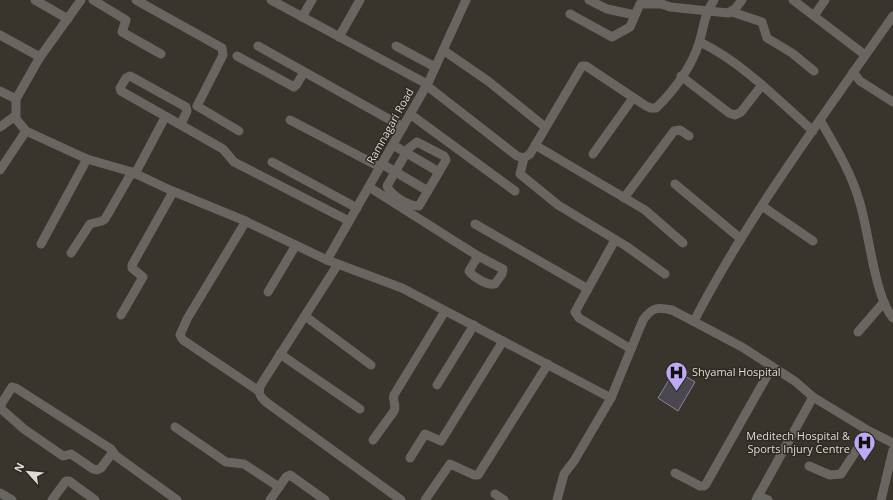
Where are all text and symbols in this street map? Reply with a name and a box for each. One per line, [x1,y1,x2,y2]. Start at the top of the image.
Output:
street label: Ramnagari Road [363,85,417,166]
hospital icon: Shyamal Hospital [663,359,689,392]
place label: Shyamal Hospital [692,364,781,379]
place label: Meditech Hospital & Sports Injury Centre [746,428,850,456]
hospital icon: Meditech Hospital & Sports Injury Centre [852,429,878,462]
north arrow [8,452,48,492]
text: N [10,460,27,475]

